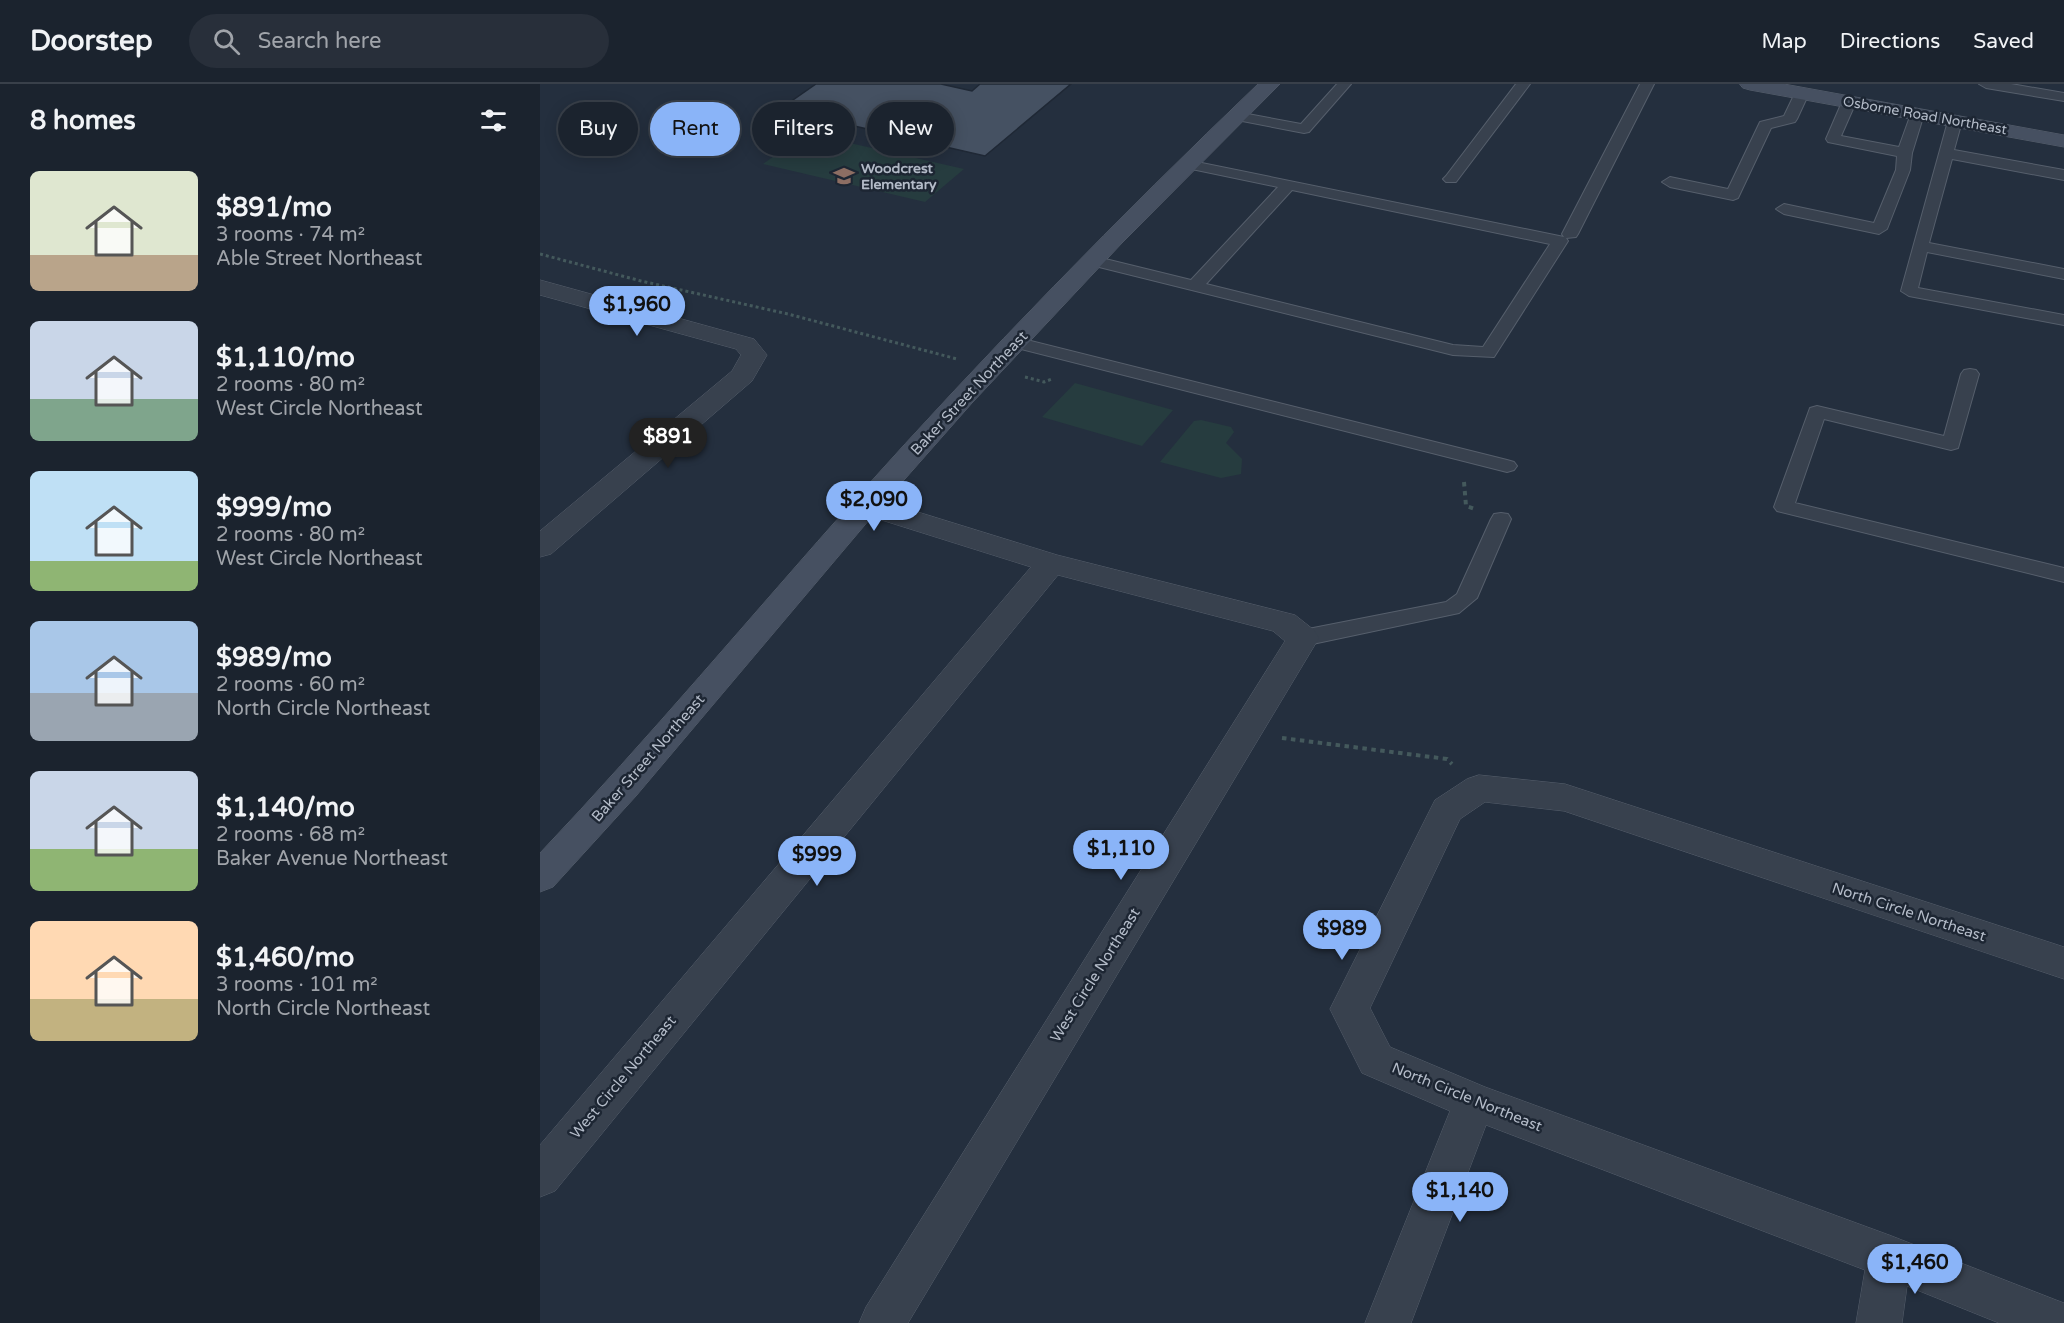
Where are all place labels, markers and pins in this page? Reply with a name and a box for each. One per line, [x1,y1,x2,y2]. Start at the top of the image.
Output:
place label: Woodcrest Elementary [861,160,937,193]
school or university icon: Woodcrest Elementary [832,164,856,188]
pin: $1,960 [588,286,686,337]
pin: $891 [632,418,704,469]
pin: $2,090 [825,481,923,532]
pin: $1,110 [1072,830,1170,881]
pin: $999 [781,836,853,887]
pin: $989 [1306,910,1378,961]
pin: $1,140 [1411,1172,1509,1223]
pin: $1,460 [1866,1244,1964,1295]

